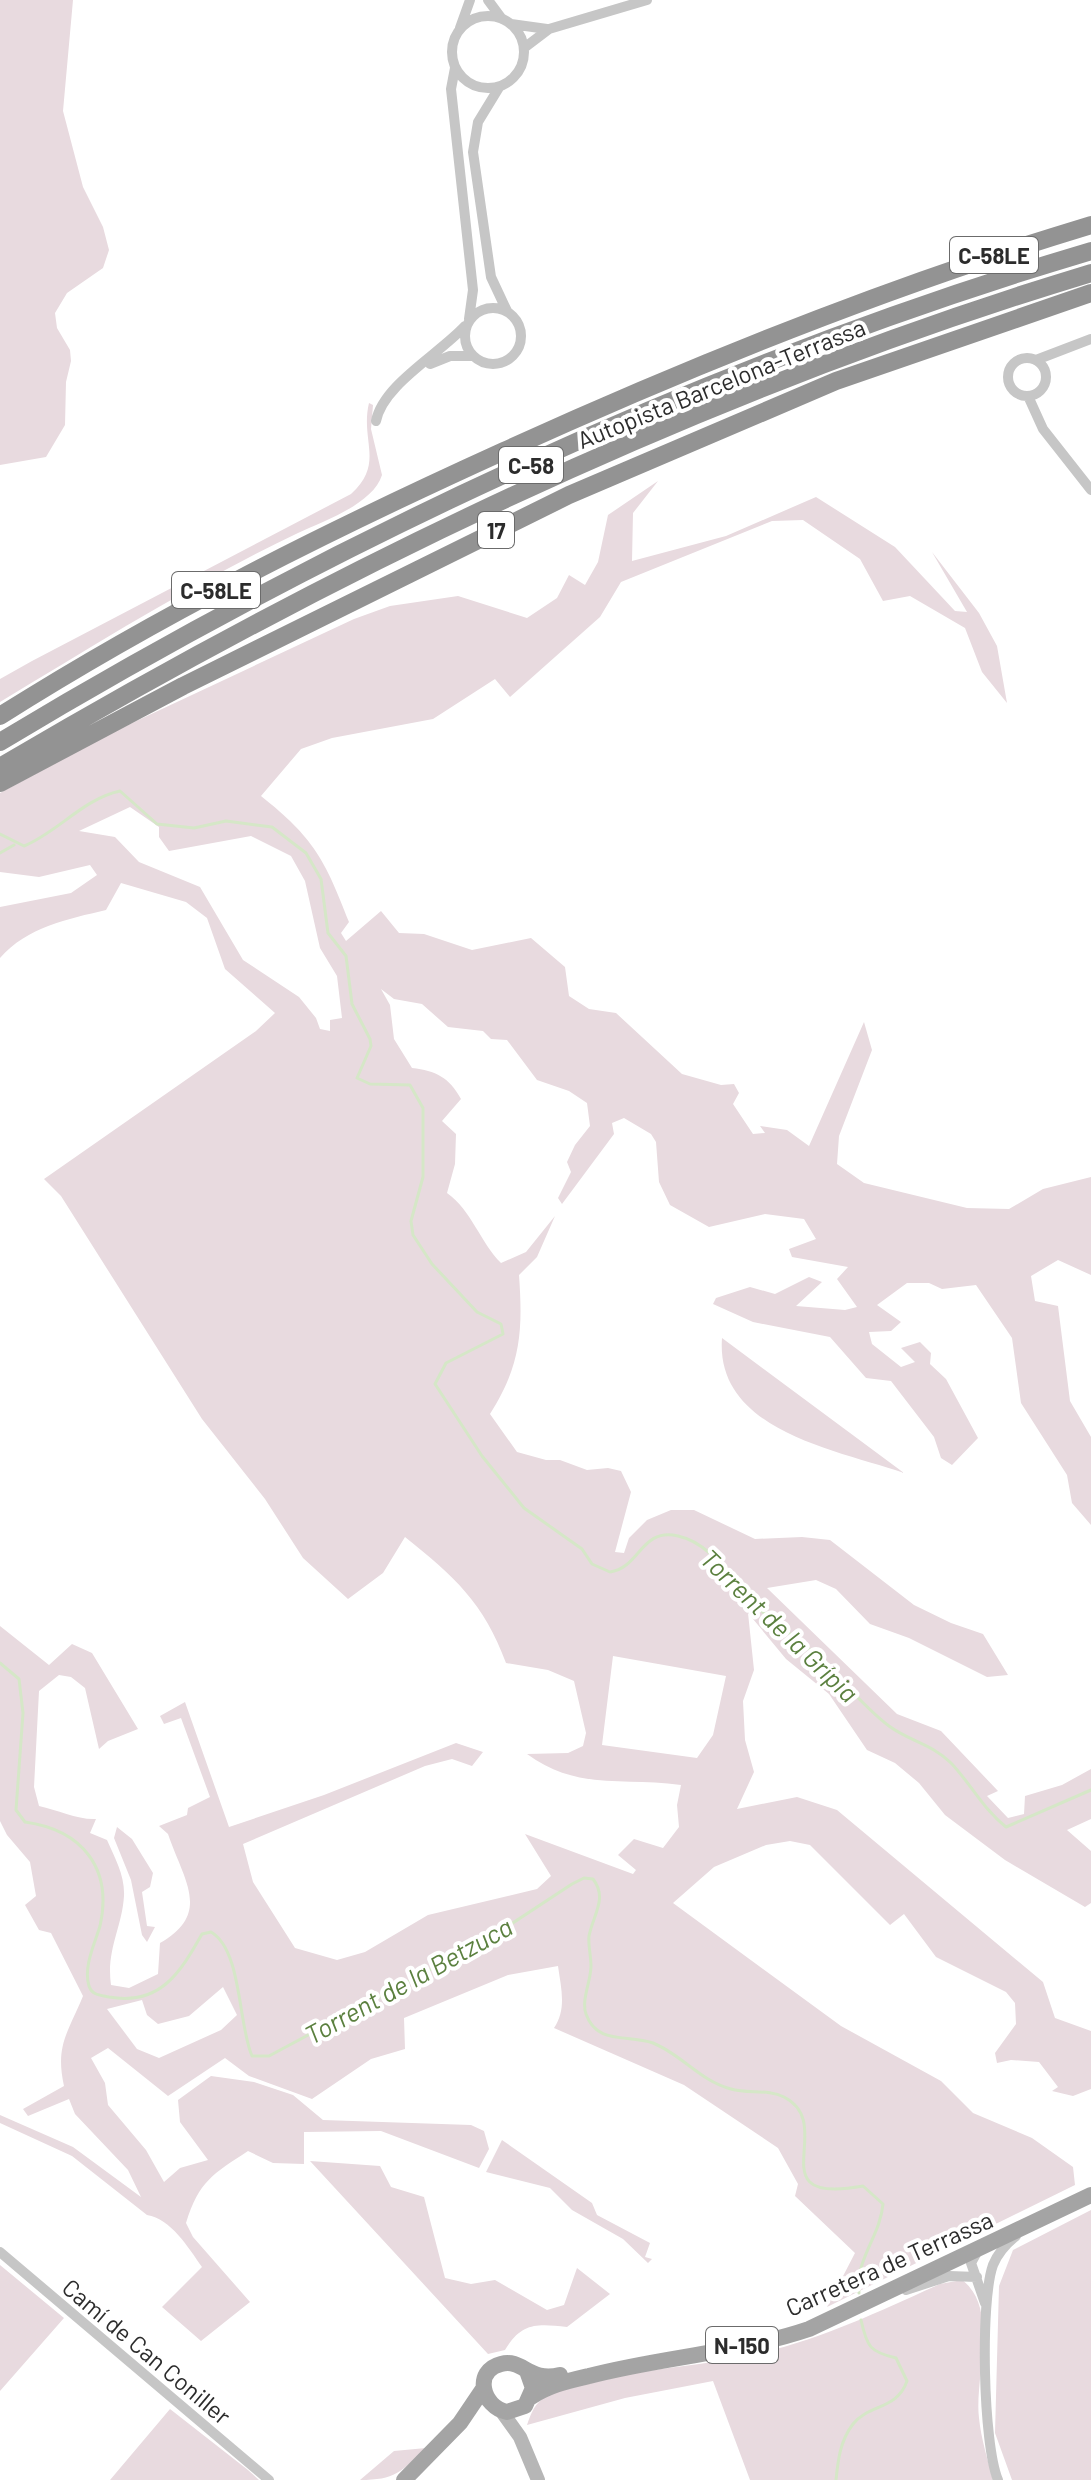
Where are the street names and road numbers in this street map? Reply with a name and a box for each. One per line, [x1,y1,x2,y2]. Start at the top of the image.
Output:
road number: C-58LE [950,237,1038,273]
street label: Autopista Barcelona-Terrassa [573,312,869,454]
road number: C-58 [499,447,563,483]
road number: 17 [478,512,514,548]
road number: C-58LE [172,572,260,608]
street label: Carretera de Terrassa [781,2204,997,2322]
street label: Camí de Can Coniller [57,2272,237,2430]
road number: N-150 [706,2327,778,2363]

